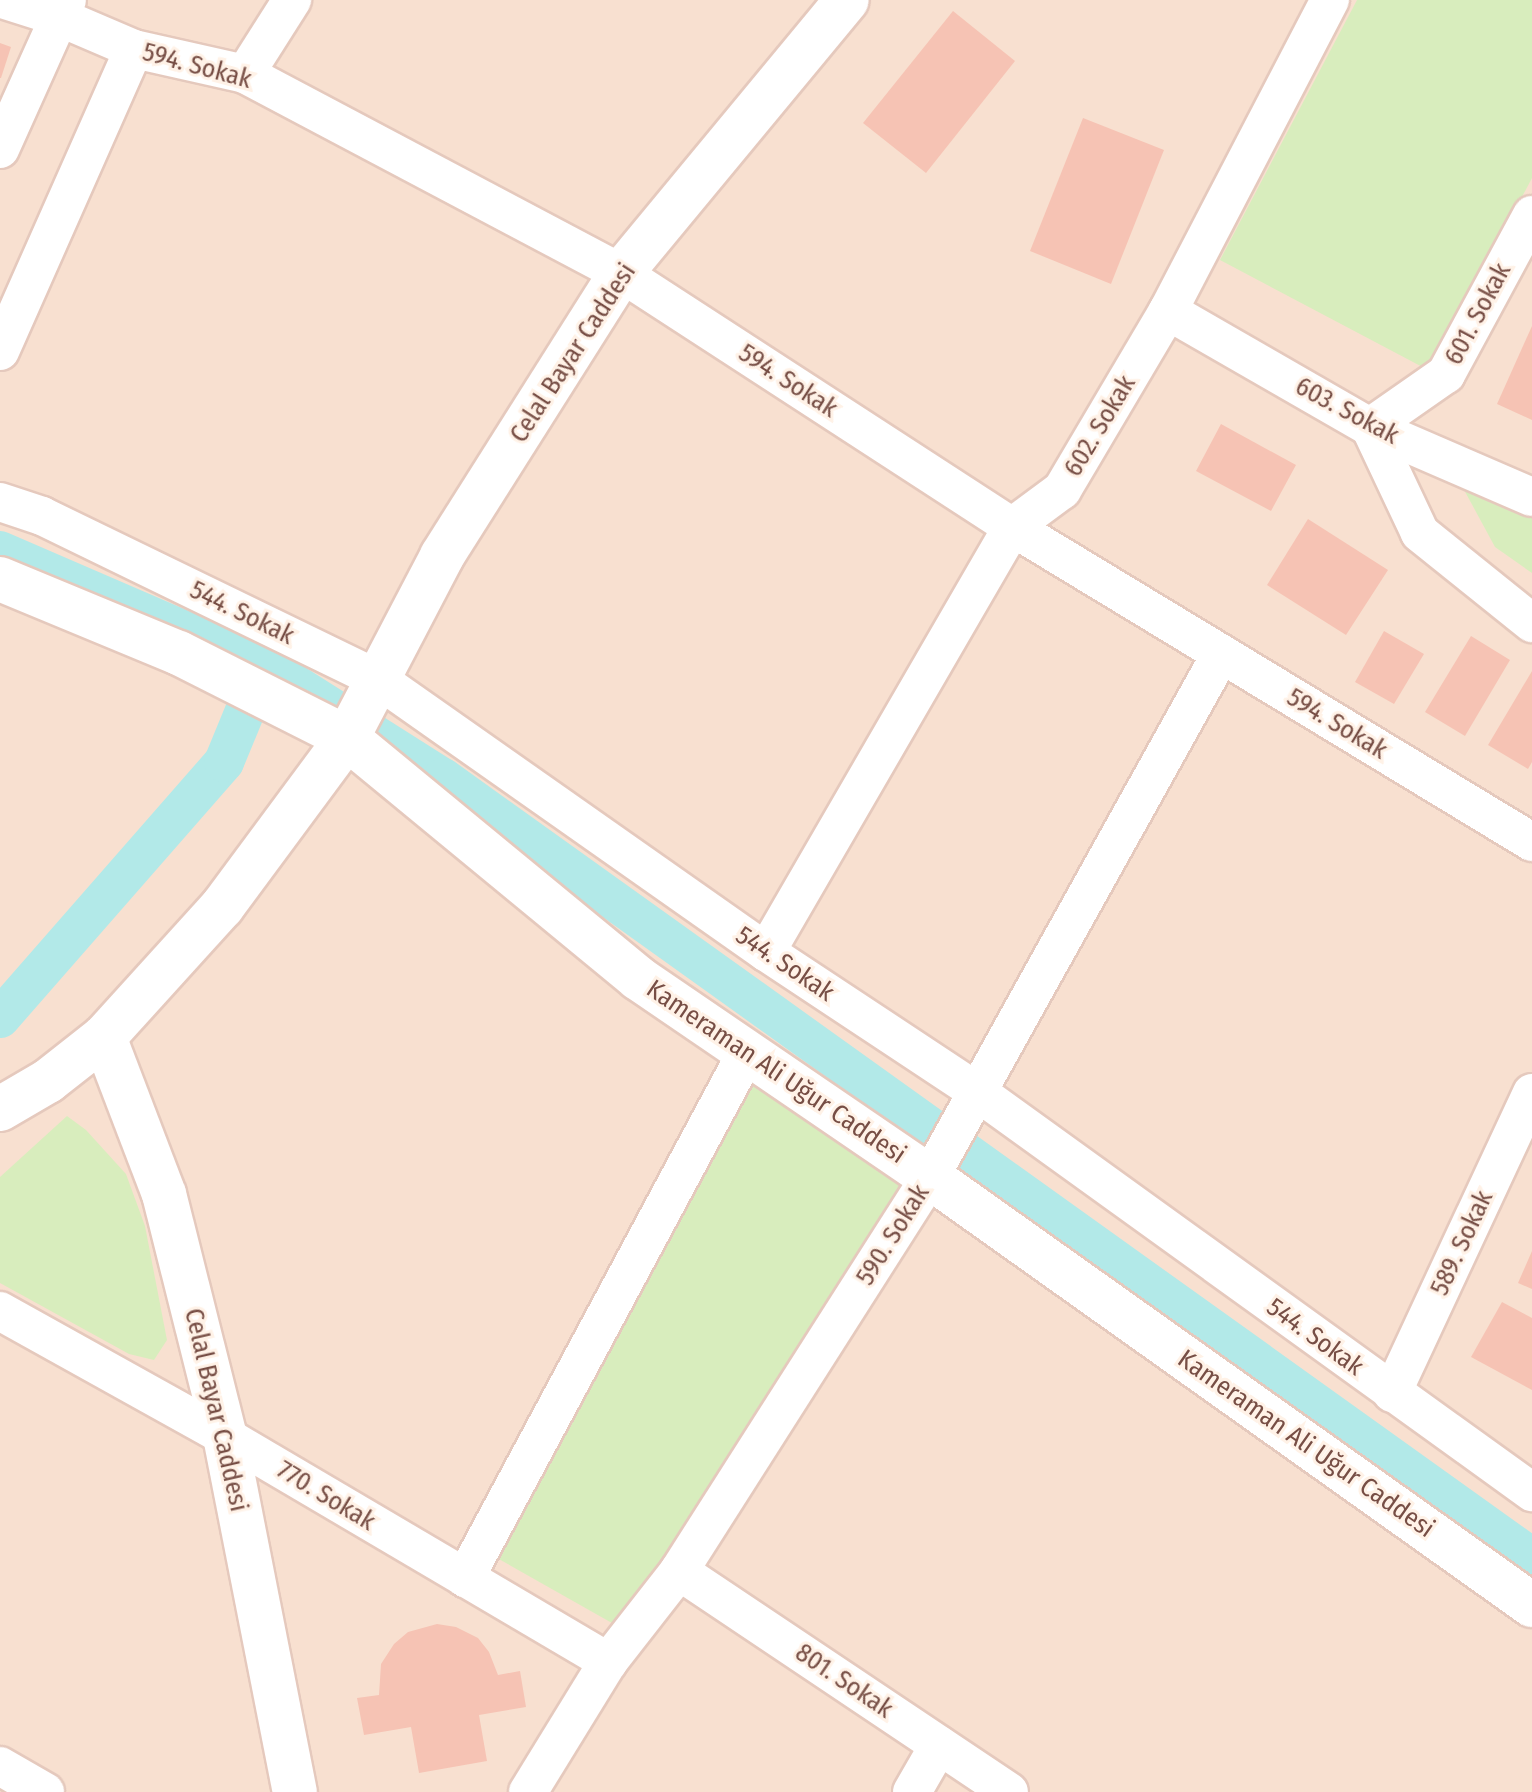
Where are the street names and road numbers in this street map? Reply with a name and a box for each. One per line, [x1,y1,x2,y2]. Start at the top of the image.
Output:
street label: 594. Sokak [139,37,255,95]
street label: Celal Bayar Caddesi [503,257,643,449]
street label: 601. Sokak [1438,258,1518,370]
street label: 594. Sokak [733,338,843,424]
street label: 602. Sokak [1058,370,1142,482]
street label: 603. Sokak [1290,371,1404,451]
street label: 544. Sokak [185,574,299,652]
street label: 594. Sokak [1281,682,1393,766]
street label: 544. Sokak [730,920,840,1008]
street label: Kameraman Ali Uğur Caddesi [640,974,912,1170]
street label: 590. Sokak [850,1179,936,1291]
street label: 589. Sokak [1424,1186,1500,1300]
street label: 544. Sokak [1261,1291,1369,1383]
street label: Celal Bayar Caddesi [177,1305,255,1515]
street label: Kameraman Ali Uğur Caddesi [1172,1343,1440,1545]
street label: 770. Sokak [271,1455,381,1537]
street label: 801. Sokak [789,1637,899,1725]

